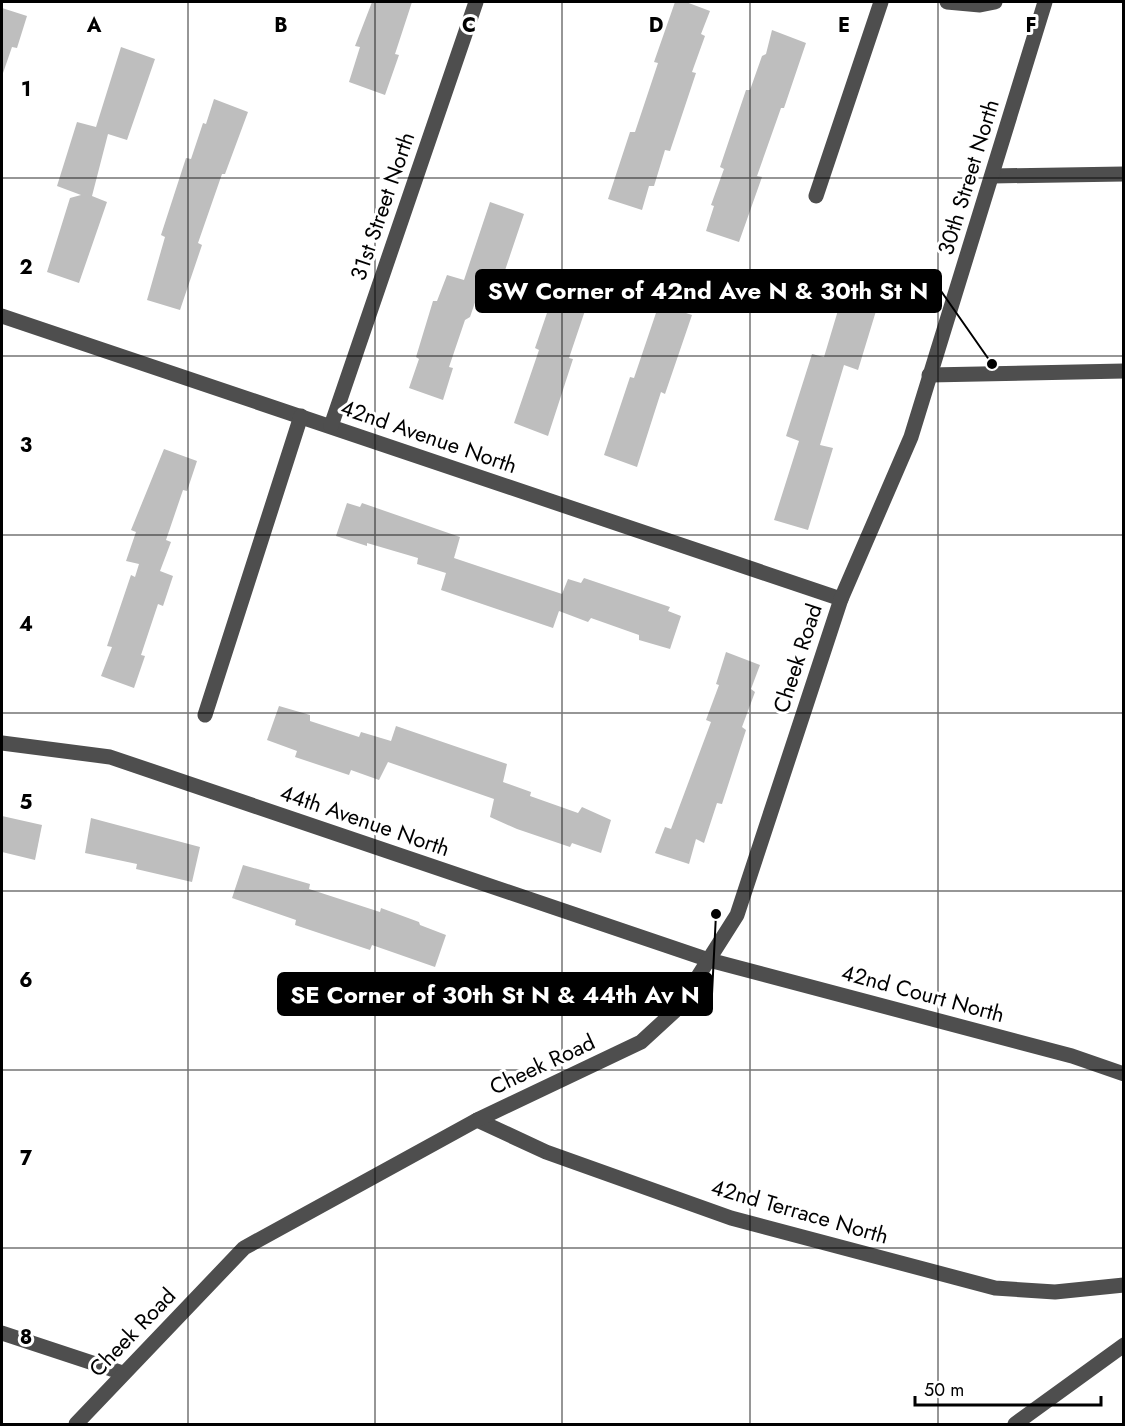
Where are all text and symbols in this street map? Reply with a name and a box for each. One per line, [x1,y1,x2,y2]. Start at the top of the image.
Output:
text: A [86,11,102,40]
text: B [274,11,288,40]
text: C [462,11,476,40]
text: D [649,11,663,40]
text: E [838,11,850,40]
text: F [1025,11,1037,40]
text: 1 [21,75,31,104]
street label: 30th Street North [929,95,1007,259]
street label: 31st Street North [342,127,422,285]
text: 2 [19,253,33,282]
callout: SW Corner of 42nd Ave N & 30th St N [476,270,941,312]
text: SW Corner of 42nd Ave N & 30th St N [488,273,928,308]
street label: 42nd Avenue North [337,391,521,481]
text: 3 [20,431,32,460]
street label: Cheek Road [764,599,830,717]
text: 4 [19,610,33,639]
street label: 44th Avenue North [276,776,454,864]
text: 5 [20,788,33,817]
street label: 42nd Court North [838,956,1008,1030]
text: 6 [19,966,33,995]
callout: SE Corner of 30th St N & 44th Av N [278,973,712,1015]
text: SE Corner of 30th St N & 44th Av N [290,977,700,1012]
street label: Cheek Road [484,1026,600,1102]
text: 7 [20,1144,33,1173]
street label: 42nd Terrace North [708,1170,892,1252]
street label: Cheek Road [81,1280,183,1384]
text: 8 [20,1323,32,1352]
scale bar [915,1369,1101,1407]
text: 50 m [924,1377,964,1403]

